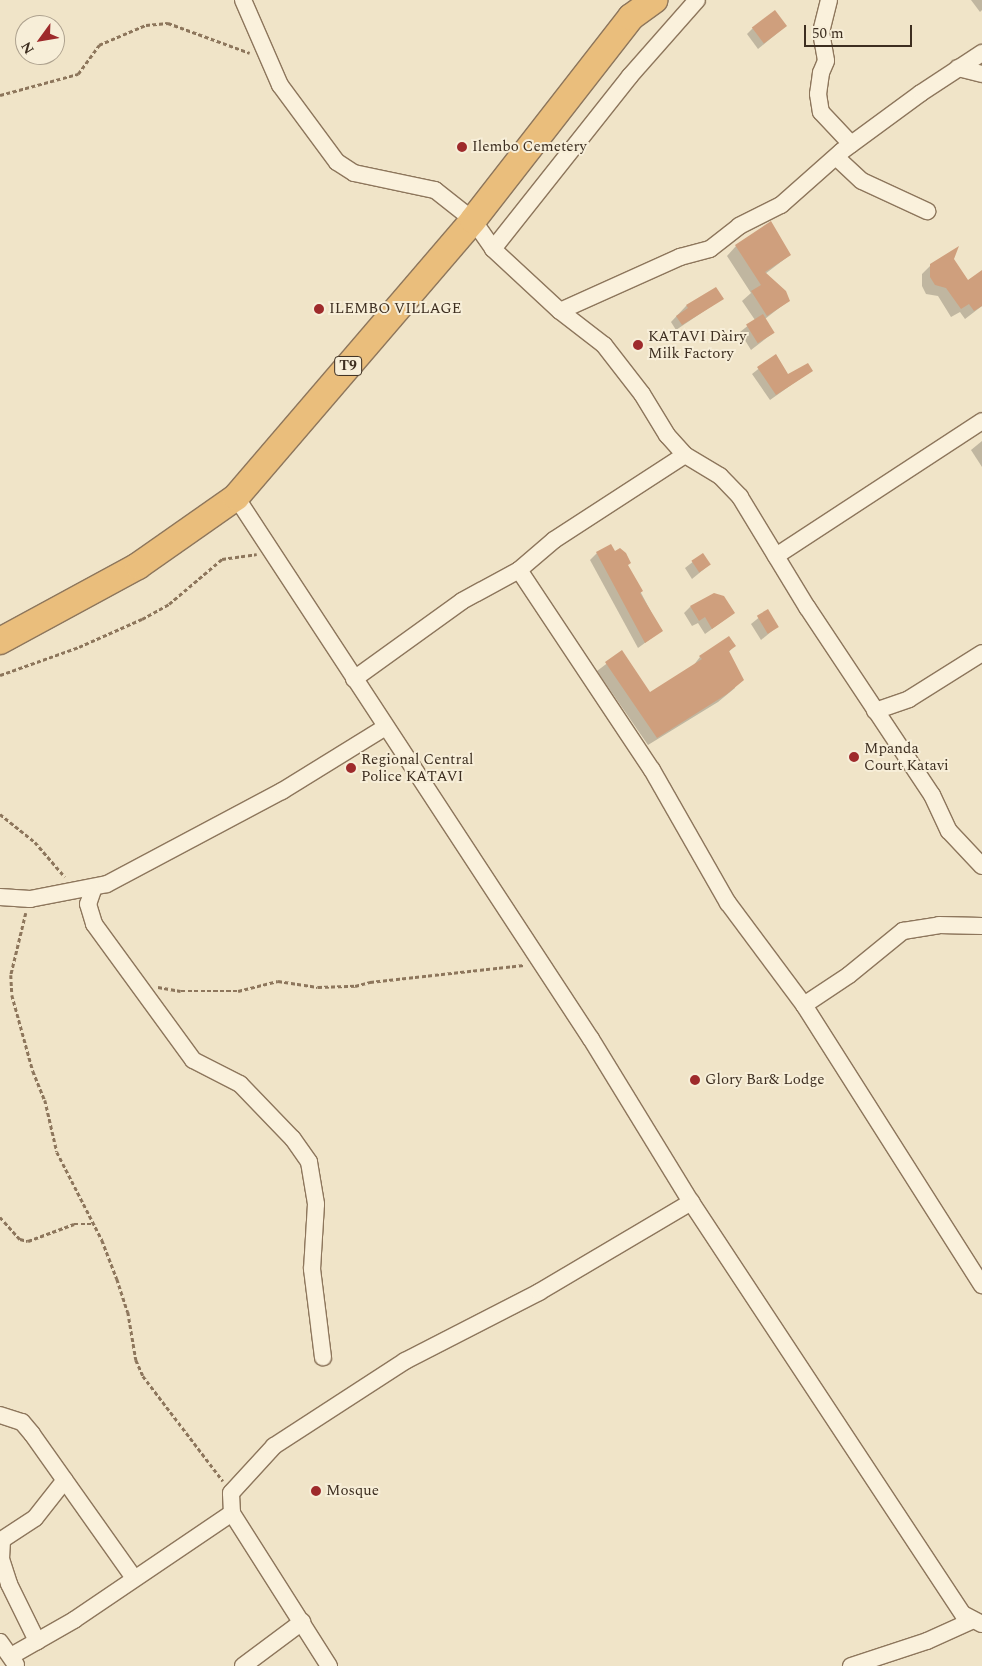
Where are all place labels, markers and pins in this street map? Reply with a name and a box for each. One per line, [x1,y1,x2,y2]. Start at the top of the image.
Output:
place label: Ilembo Cemetery [472,138,587,156]
marker: Ilembo Cemetery [456,141,468,153]
place label: ILEMBO VILLAGE [329,300,462,318]
marker: ILEMBO VILLAGE [313,303,325,315]
place label: KATAVI Dàiry Milk Factory [648,327,746,362]
marker: KATAVI Dàiry Milk Factory [632,339,644,351]
place label: Mpanda Court Katavi [864,739,949,774]
place label: Regional Central Police KATAVI [361,750,473,785]
marker: Mpanda Court Katavi [848,751,860,763]
marker: Regional Central Police KATAVI [345,762,357,774]
place label: Glory Bar& Lodge [705,1071,825,1089]
marker: Glory Bar& Lodge [689,1074,701,1086]
place label: Mosque [326,1482,379,1500]
marker: Mosque [310,1485,322,1497]

